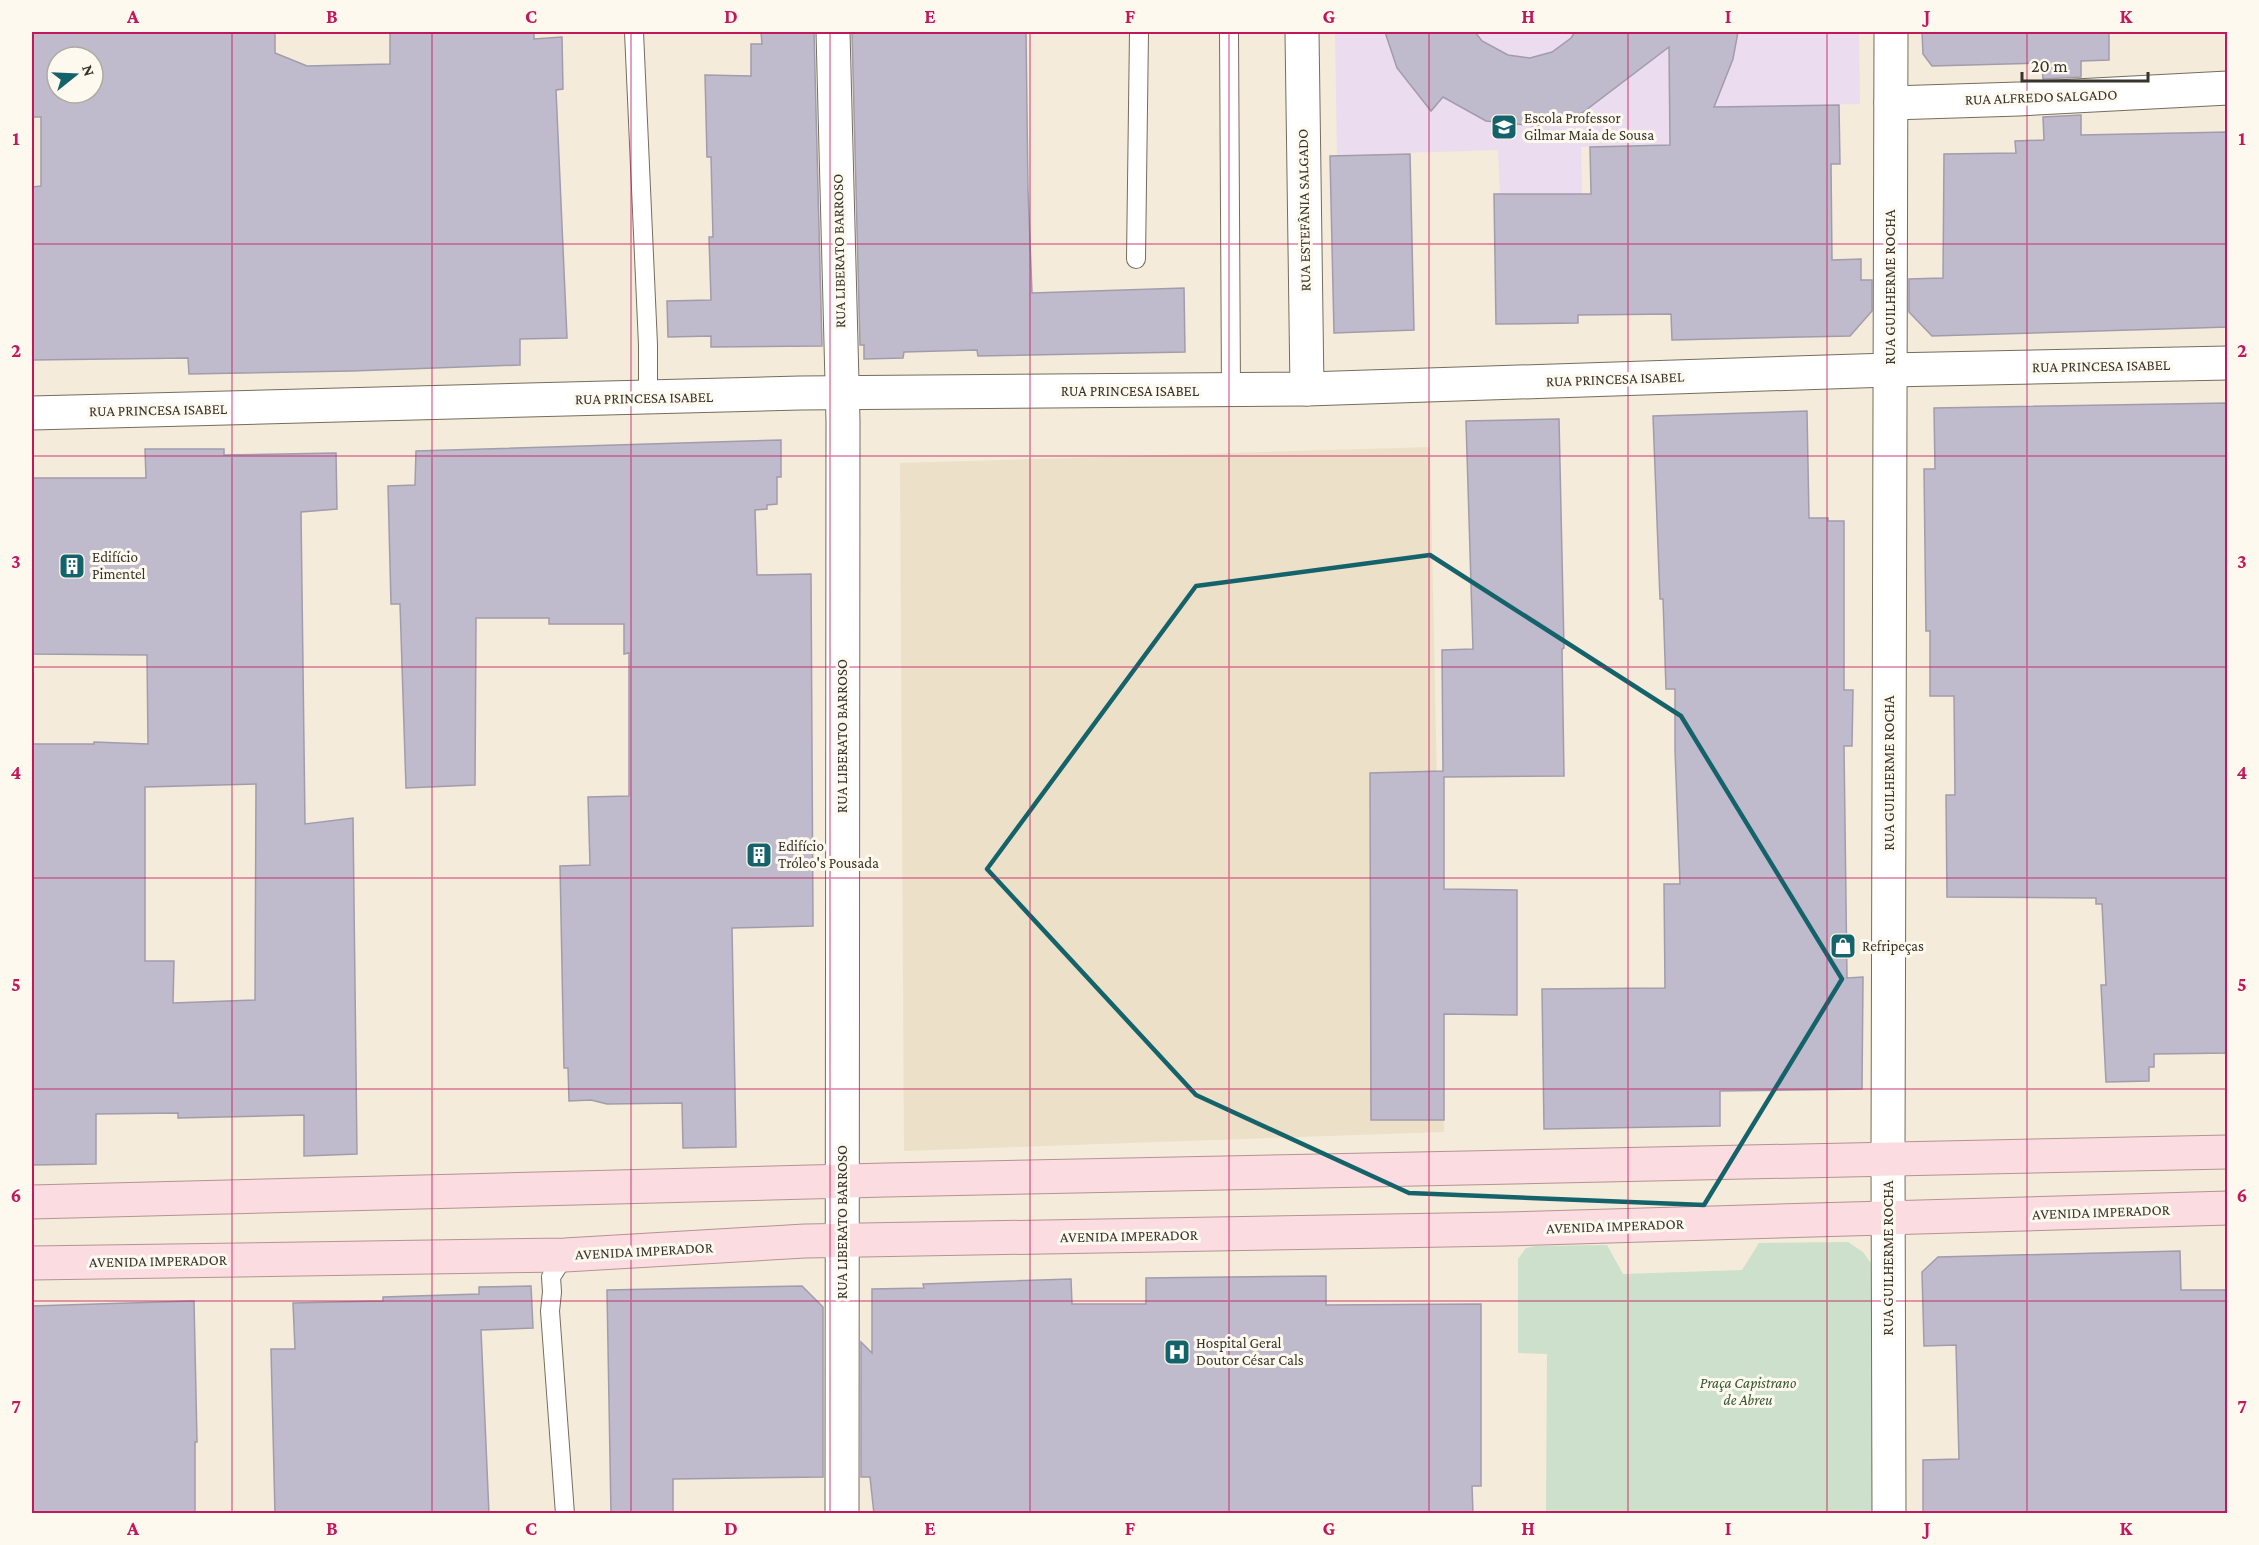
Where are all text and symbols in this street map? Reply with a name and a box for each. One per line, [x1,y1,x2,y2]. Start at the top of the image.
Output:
text: A [126,5,140,27]
text: B [326,5,338,27]
text: C [525,5,537,27]
text: D [724,5,738,27]
text: E [924,5,936,27]
text: F [1125,5,1136,27]
text: G [1323,5,1336,27]
text: H [1521,5,1535,27]
text: I [1725,5,1732,27]
text: J [1922,5,1931,27]
text: K [2120,5,2134,27]
north arrow [45,45,105,105]
scale bar [2022,45,2148,83]
text: 20 m [2031,56,2068,76]
text: N [79,63,99,78]
street label: RUA ALFREDO SALGADO [1964,86,2118,108]
place label: Escola Professor Gilmar Maia de Sousa [1524,110,1654,143]
school or university icon: Escola Professor Gilmar Maia de Sousa [1489,112,1519,142]
text: 1 [12,127,20,149]
text: 1 [2238,127,2246,149]
street label: RUA ESTEFÂNIA SALGADO [1295,129,1313,291]
street label: RUA LIBERATO BARROSO [830,174,848,328]
street label: RUA GUILHERME ROCHA [1882,209,1898,365]
text: 2 [11,339,21,361]
text: 2 [2237,339,2247,361]
street label: RUA PRINCESA ISABEL [2032,357,2171,375]
street label: RUA PRINCESA ISABEL [1546,369,1685,389]
street label: RUA PRINCESA ISABEL [1061,383,1200,399]
street label: RUA PRINCESA ISABEL [575,389,714,407]
street label: RUA PRINCESA ISABEL [89,401,228,419]
place label: Edifício Pimentel [92,549,146,582]
text: 3 [11,550,21,572]
text: 3 [2237,550,2247,572]
building icon: Edifício Pimentel [57,551,87,581]
street label: RUA LIBERATO BARROSO [834,659,850,813]
street label: RUA GUILHERME ROCHA [1881,695,1897,851]
text: 4 [11,761,22,783]
text: 4 [2237,761,2248,783]
place label: Edifício Tróleo's Pousada [778,838,879,871]
building icon: Edifício Tróleo's Pousada [744,840,774,870]
shop icon: Refripeças [1828,931,1858,961]
place label: Refripeças [1862,938,1924,955]
text: 5 [11,973,21,995]
text: 5 [2237,973,2247,995]
street label: RUA LIBERATO BARROSO [834,1145,850,1299]
street label: RUA GUILHERME ROCHA [1880,1180,1896,1336]
text: 6 [11,1184,21,1206]
text: 6 [2237,1184,2247,1206]
street label: AVENIDA IMPERADOR [2032,1202,2171,1222]
street label: AVENIDA IMPERADOR [1546,1216,1685,1236]
street label: AVENIDA IMPERADOR [1060,1227,1199,1245]
street label: AVENIDA IMPERADOR [575,1239,714,1263]
street label: AVENIDA IMPERADOR [89,1252,228,1270]
place label: Hospital Geral Doutor César Cals [1196,1335,1304,1368]
hospital icon: Hospital Geral Doutor César Cals [1162,1337,1192,1367]
park label: Praça Capistrano de Abreu [1700,1375,1796,1408]
text: 7 [11,1395,21,1417]
text: 7 [2237,1395,2247,1417]
text: A [126,1517,140,1539]
text: B [326,1517,338,1539]
text: C [525,1517,537,1539]
text: D [724,1517,738,1539]
text: E [924,1517,936,1539]
text: F [1125,1517,1136,1539]
text: G [1323,1517,1336,1539]
text: H [1521,1517,1535,1539]
text: I [1725,1517,1732,1539]
text: J [1922,1517,1931,1539]
text: K [2120,1517,2134,1539]

